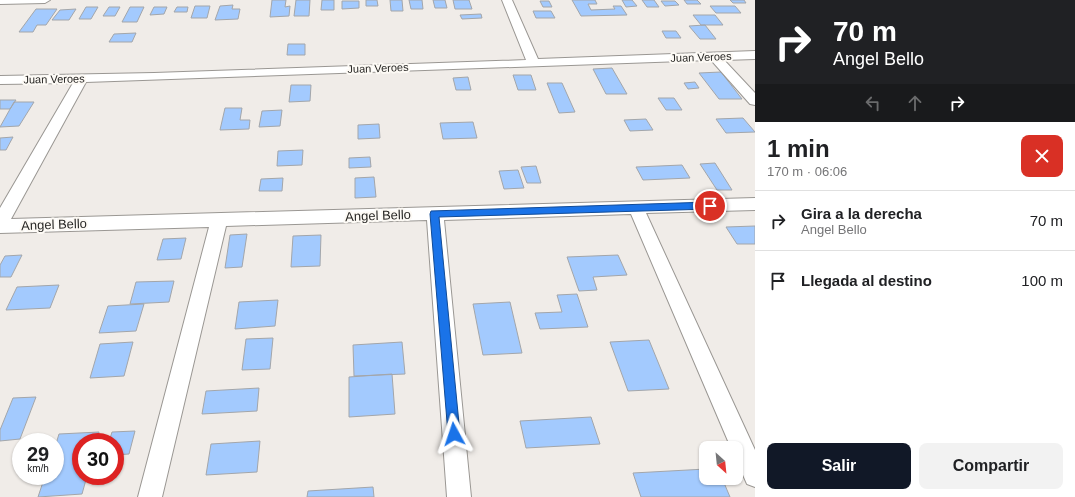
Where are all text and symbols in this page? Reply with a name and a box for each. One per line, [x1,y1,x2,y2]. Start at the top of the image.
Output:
icon: right [767,16,819,68]
text: 70 m [833,16,897,47]
text: Angel Bello [833,49,924,69]
street label: Juan Veroes [670,50,732,64]
street label: Juan Veroes [347,61,409,75]
street label: Juan Veroes [23,72,85,86]
icon: left [862,92,884,114]
icon: ahead [904,92,926,114]
icon: right [946,92,968,114]
text: 1 min [767,135,830,162]
button: close [1021,135,1063,177]
text: 170 m · 06:06 [767,164,847,179]
pin [693,189,727,223]
icon: arrive [699,195,721,217]
text: Gira a la derecha [801,205,922,222]
street label: Angel Bello [345,207,411,224]
icon: right [767,210,789,232]
text: 70 m [1030,212,1063,229]
street label: Angel Bello [21,216,87,233]
text: Angel Bello [801,222,867,237]
icon: arrive [767,270,789,292]
text: Llegada al destino [801,272,932,289]
text: 100 m [1021,272,1063,289]
position arrow [433,413,475,455]
speed limit sign: 30 [72,433,124,485]
north arrow [699,441,743,485]
map controls [699,441,743,485]
text: 29 [27,443,49,465]
button: Salir [767,443,911,489]
button: Compartir [919,443,1063,489]
text: km/h [27,463,49,474]

